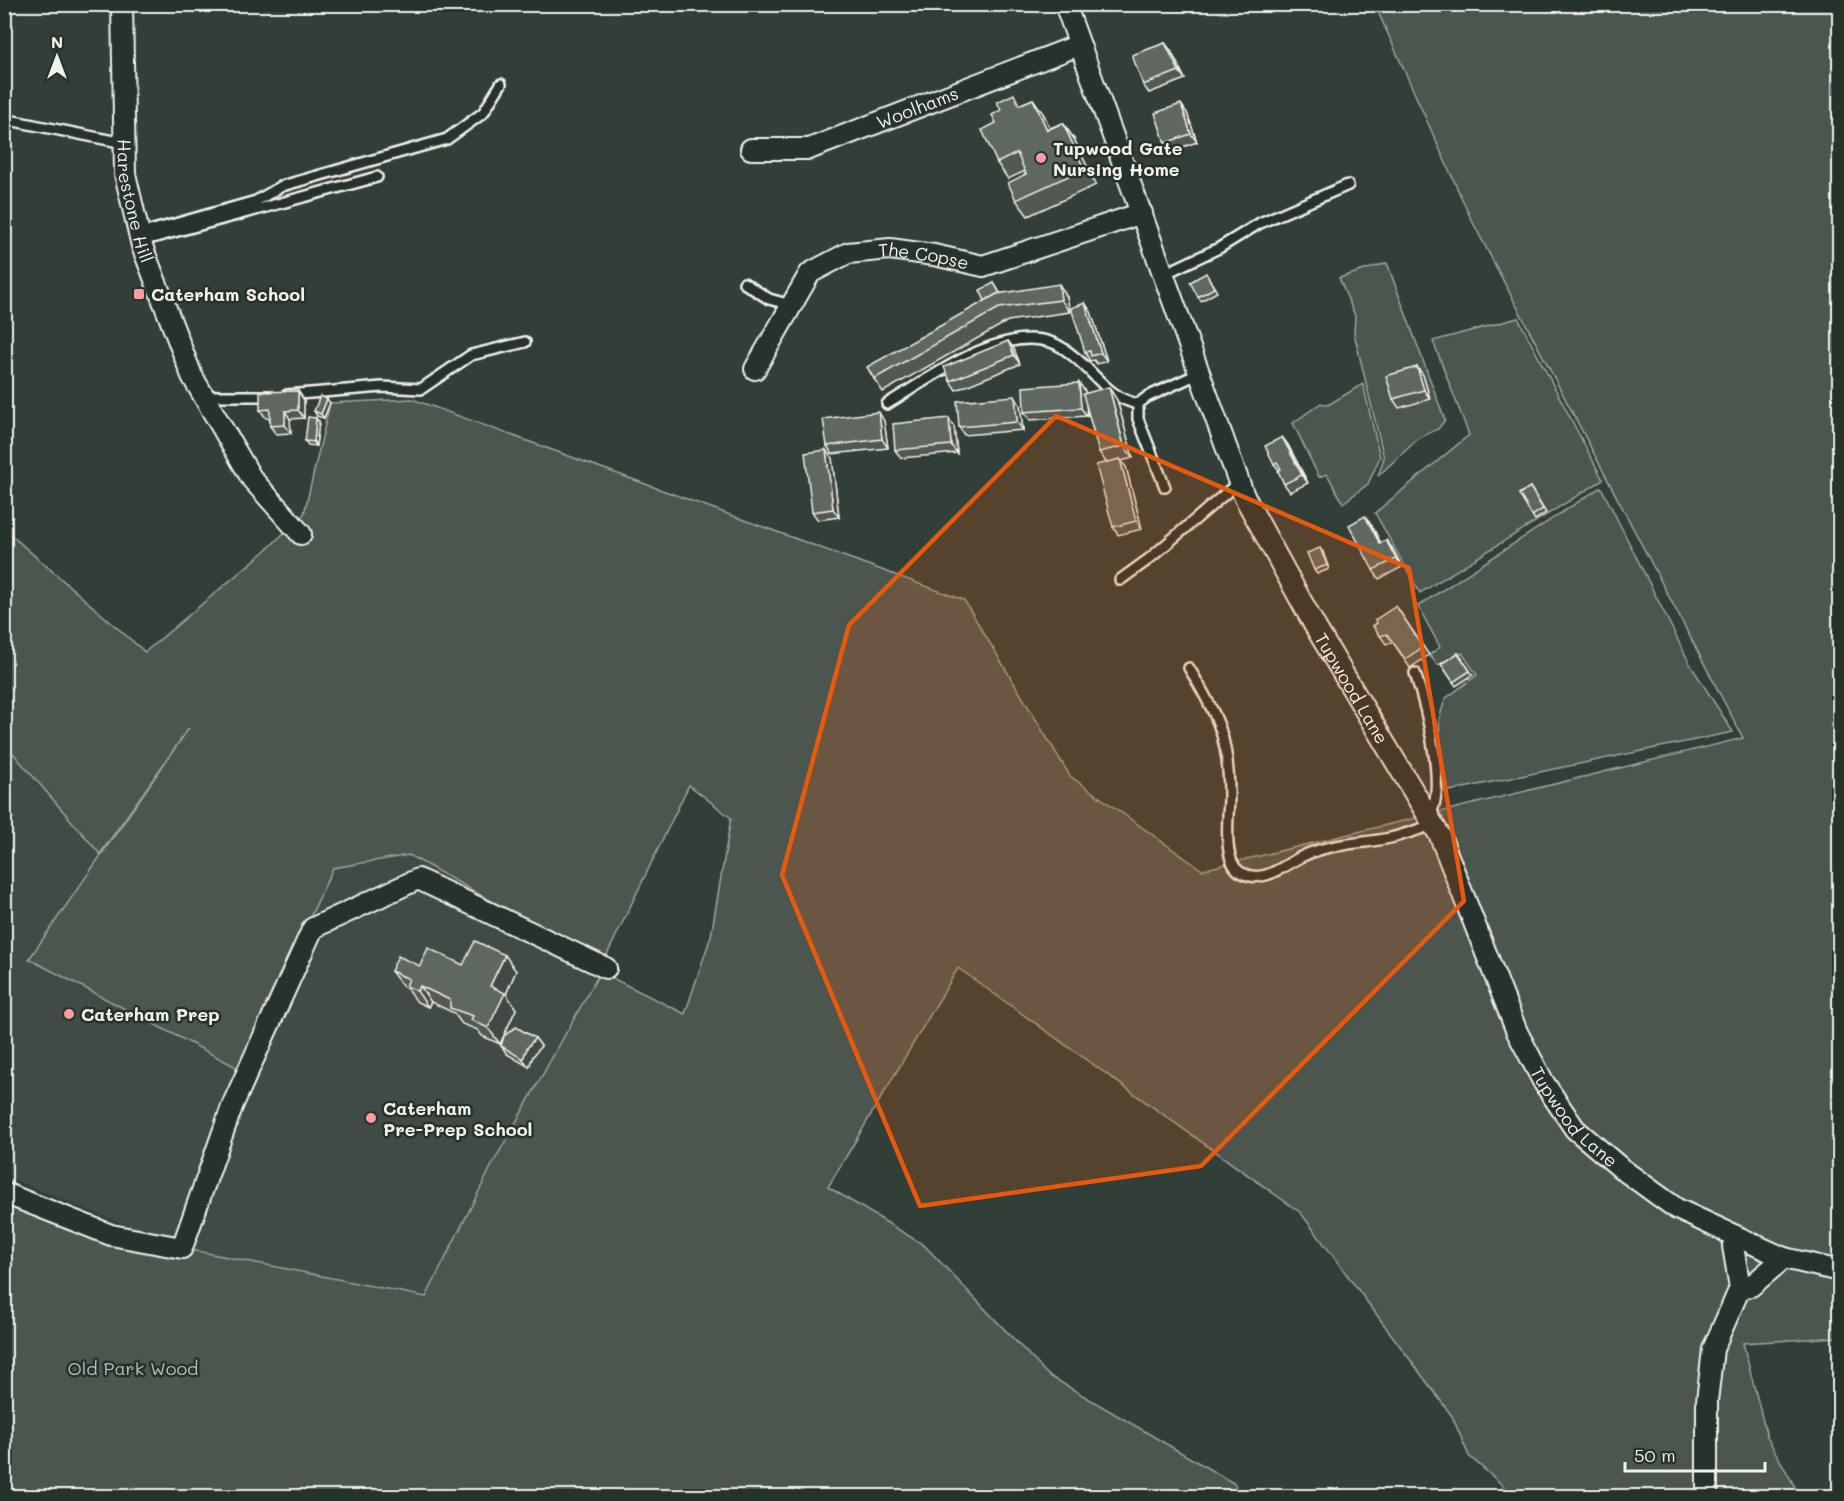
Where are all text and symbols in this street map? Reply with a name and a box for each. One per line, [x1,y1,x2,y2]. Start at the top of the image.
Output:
north arrow [27,27,87,87]
text: N [51,31,63,52]
street label: Woolhams [873,81,962,134]
place label: Tupwood Gate Nursing Home [1053,136,1183,181]
street label: Harestone Hill [112,139,159,266]
marker: Tupwood Gate Nursing Home [1034,151,1048,165]
street label: The Copse [877,237,971,275]
place label: Caterham School [151,282,305,306]
marker: Caterham School [132,287,146,301]
street label: Tupwood Lane [1309,628,1394,748]
place label: Caterham Prep [81,1002,220,1026]
marker: Caterham Prep [62,1007,76,1021]
street label: Tupwood Lane [1525,1062,1623,1172]
place label: Caterham Pre-Prep School [383,1096,532,1141]
marker: Caterham Pre-Prep School [364,1111,378,1125]
park label: Old Park Wood [67,1356,199,1380]
scale bar [1625,1435,1764,1473]
text: 50 m [1634,1443,1676,1467]

